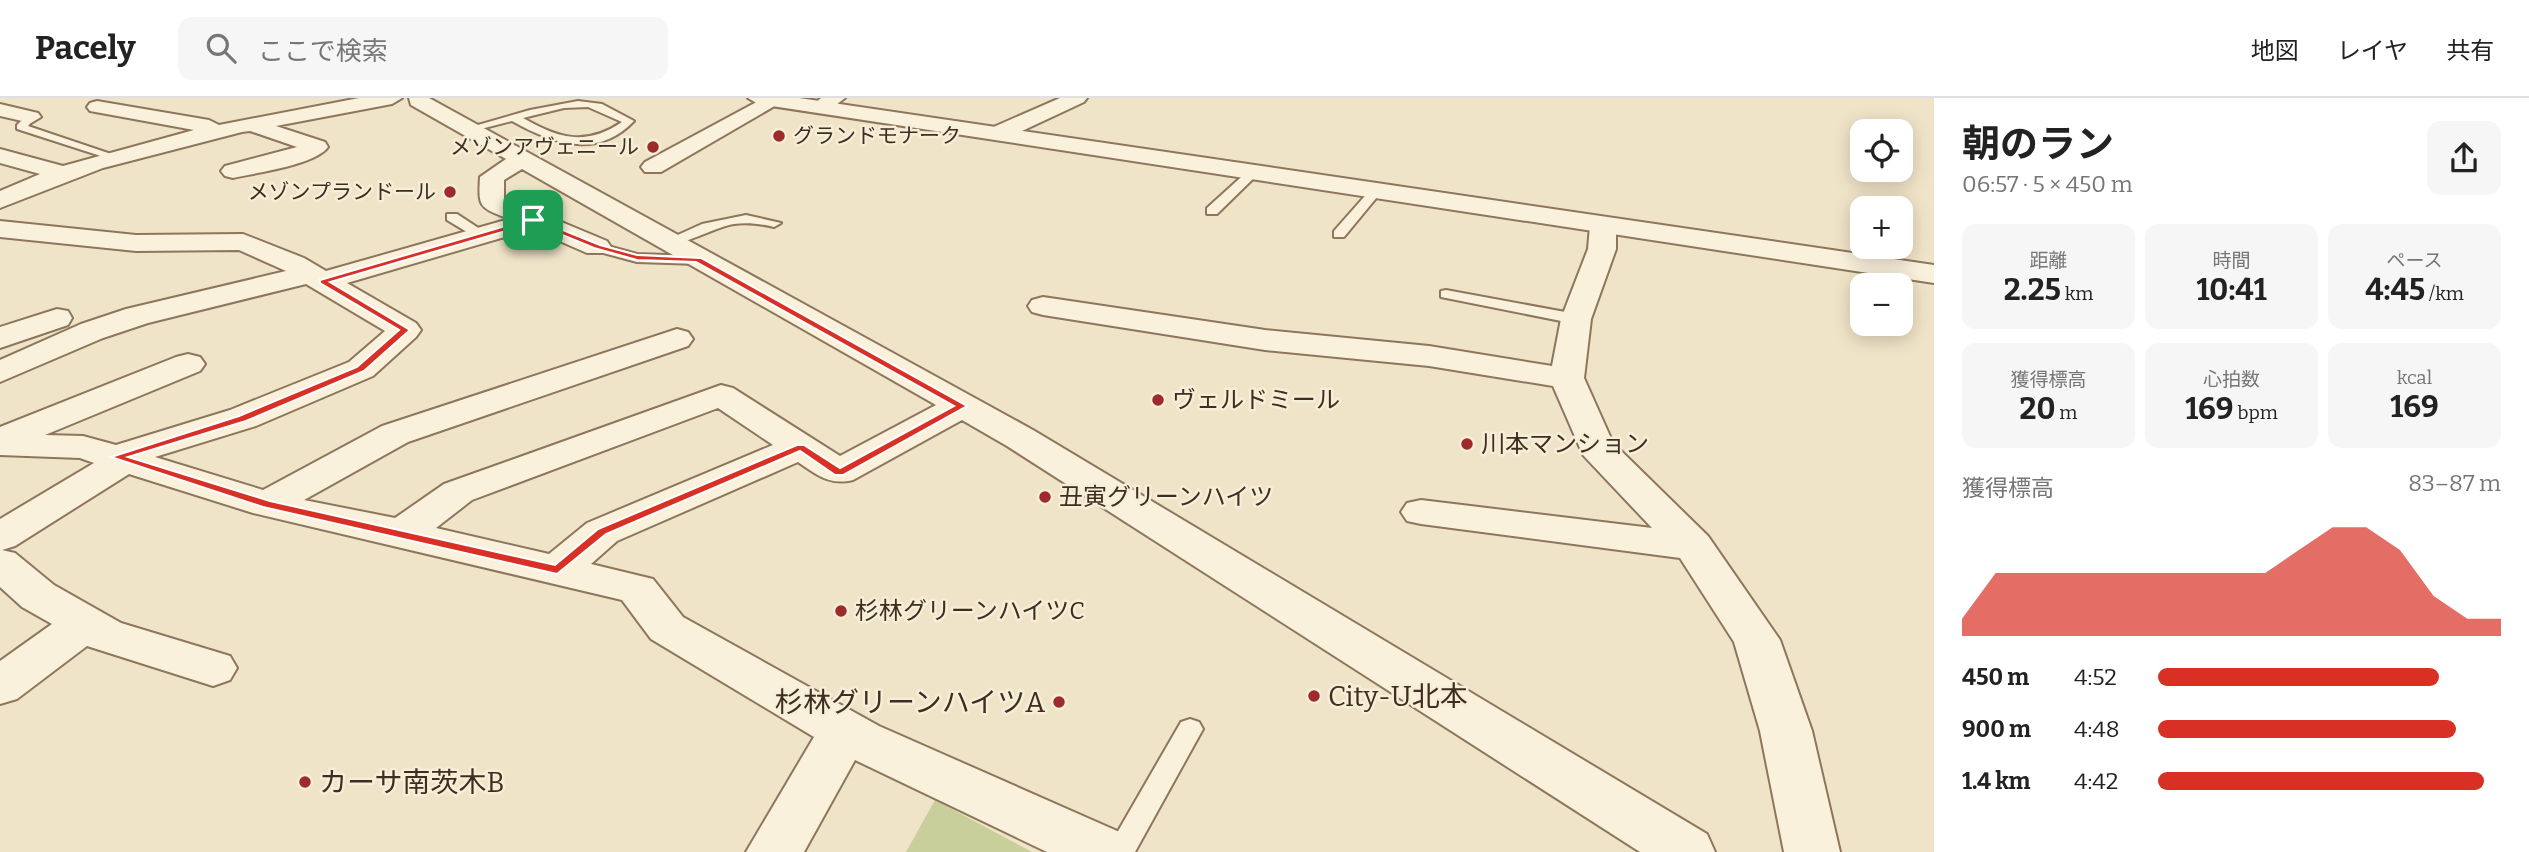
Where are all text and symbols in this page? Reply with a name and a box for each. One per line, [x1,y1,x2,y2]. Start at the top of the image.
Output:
search box [178,17,668,80]
text: Pacely [35,28,136,68]
icon: search [202,29,240,67]
text: ここで検索 [258,36,388,67]
text: 地図 [2251,37,2299,65]
text: レイヤ [2337,37,2408,65]
text: 共有 [2446,37,2494,65]
map controls [1850,119,1913,336]
button: locate [1850,119,1913,182]
text: 朝のラン [1962,121,2114,167]
button: share [2427,121,2501,195]
place label: グランドモナーク [793,123,961,149]
marker: グランドモナーク [771,128,787,144]
place label: メゾンアヴェニール [450,134,639,160]
marker: メゾンアヴェニール [645,139,661,155]
text: 06:57 · 5 × 450 m [1962,170,2133,198]
place label: メゾンプランドール [248,179,436,205]
marker: メゾンプランドール [442,184,458,200]
pin [503,190,563,250]
button: + [1850,196,1913,259]
icon: arrive [514,201,552,239]
text: 距離 [2029,249,2068,272]
text: 時間 [2212,249,2251,272]
text: ペース [2386,249,2443,272]
text: 2.25 [2004,272,2061,308]
text: 10:41 [2196,272,2267,308]
text: 4:45 [2365,272,2425,308]
button: − [1850,273,1913,336]
text: km [2061,282,2093,305]
text: /km [2425,282,2464,305]
text: kcal [2397,366,2432,389]
text: 獲得標高 [2010,368,2087,391]
text: 心拍数 [2203,368,2260,391]
place label: ヴェルドミール [1172,386,1340,414]
text: 169 [2390,389,2439,425]
text: 20 [2020,391,2056,427]
text: 169 [2185,391,2234,427]
marker: ヴェルドミール [1150,392,1166,408]
text: m [2056,401,2077,424]
text: bpm [2234,401,2278,424]
place label: 川本マンション [1481,430,1649,458]
marker: 川本マンション [1459,436,1475,452]
text: 83–87 m [2408,469,2501,497]
text: 獲得標高 [1962,474,2054,502]
place label: 丑寅グリーンハイツ [1059,483,1273,511]
marker: 丑寅グリーンハイツ [1037,489,1053,505]
place label: 杉林グリーンハイツC [855,597,1085,625]
marker: 杉林グリーンハイツC [833,603,849,619]
text: 450 m [1962,663,2029,691]
text: 4:52 [2074,663,2117,691]
place label: City-U北本 [1328,680,1468,713]
place label: 杉林グリーンハイツA [775,686,1045,719]
marker: City-U北本 [1306,688,1322,704]
marker: 杉林グリーンハイツA [1051,694,1067,710]
text: 900 m [1962,715,2031,743]
text: 4:48 [2074,715,2120,743]
place label: カーサ南茨木B [319,766,505,799]
text: 1.4 km [1962,767,2030,795]
text: 4:42 [2074,767,2118,795]
marker: カーサ南茨木B [297,774,313,790]

